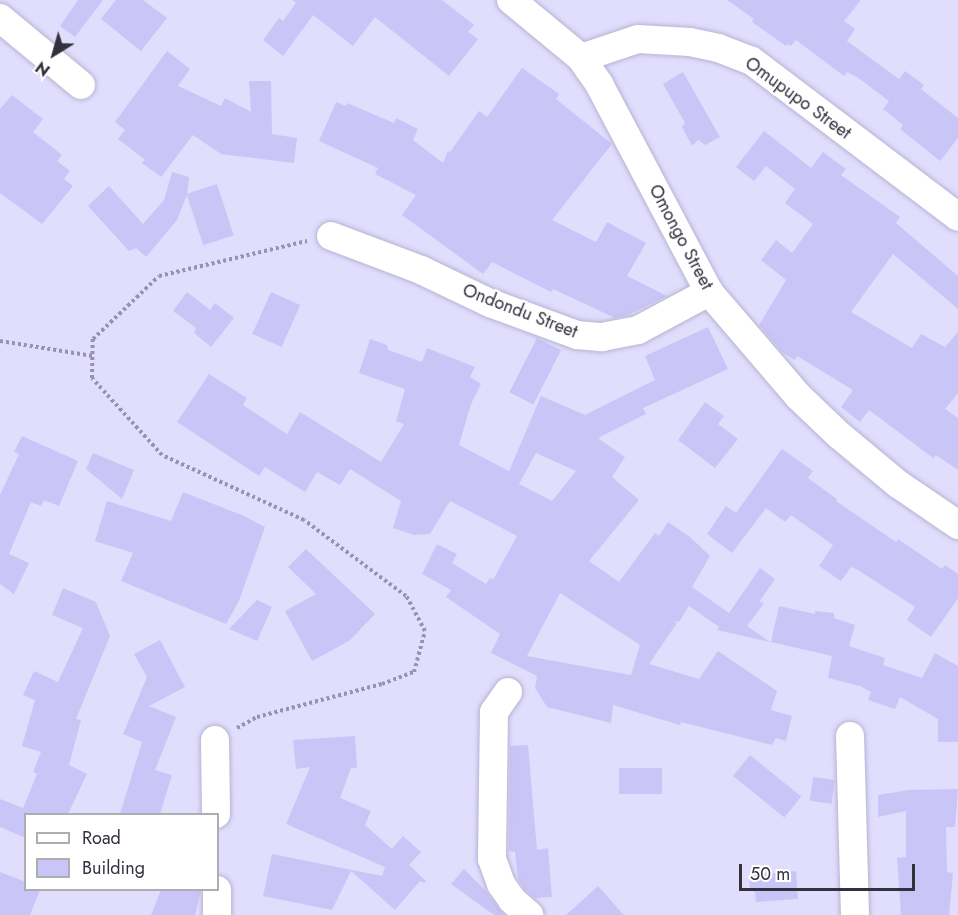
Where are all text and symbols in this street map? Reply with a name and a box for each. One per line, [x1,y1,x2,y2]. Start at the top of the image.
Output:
north arrow [24,24,84,84]
street label: Omupupo Street [741,52,855,144]
text: N [31,56,55,82]
street label: Omongo Street [644,181,718,293]
street label: Ondondu Street [460,279,580,343]
legend [24,813,219,891]
text: Road [82,825,121,851]
scale bar [742,852,918,890]
text: Building [82,855,145,881]
text: 50 m [750,861,790,887]

